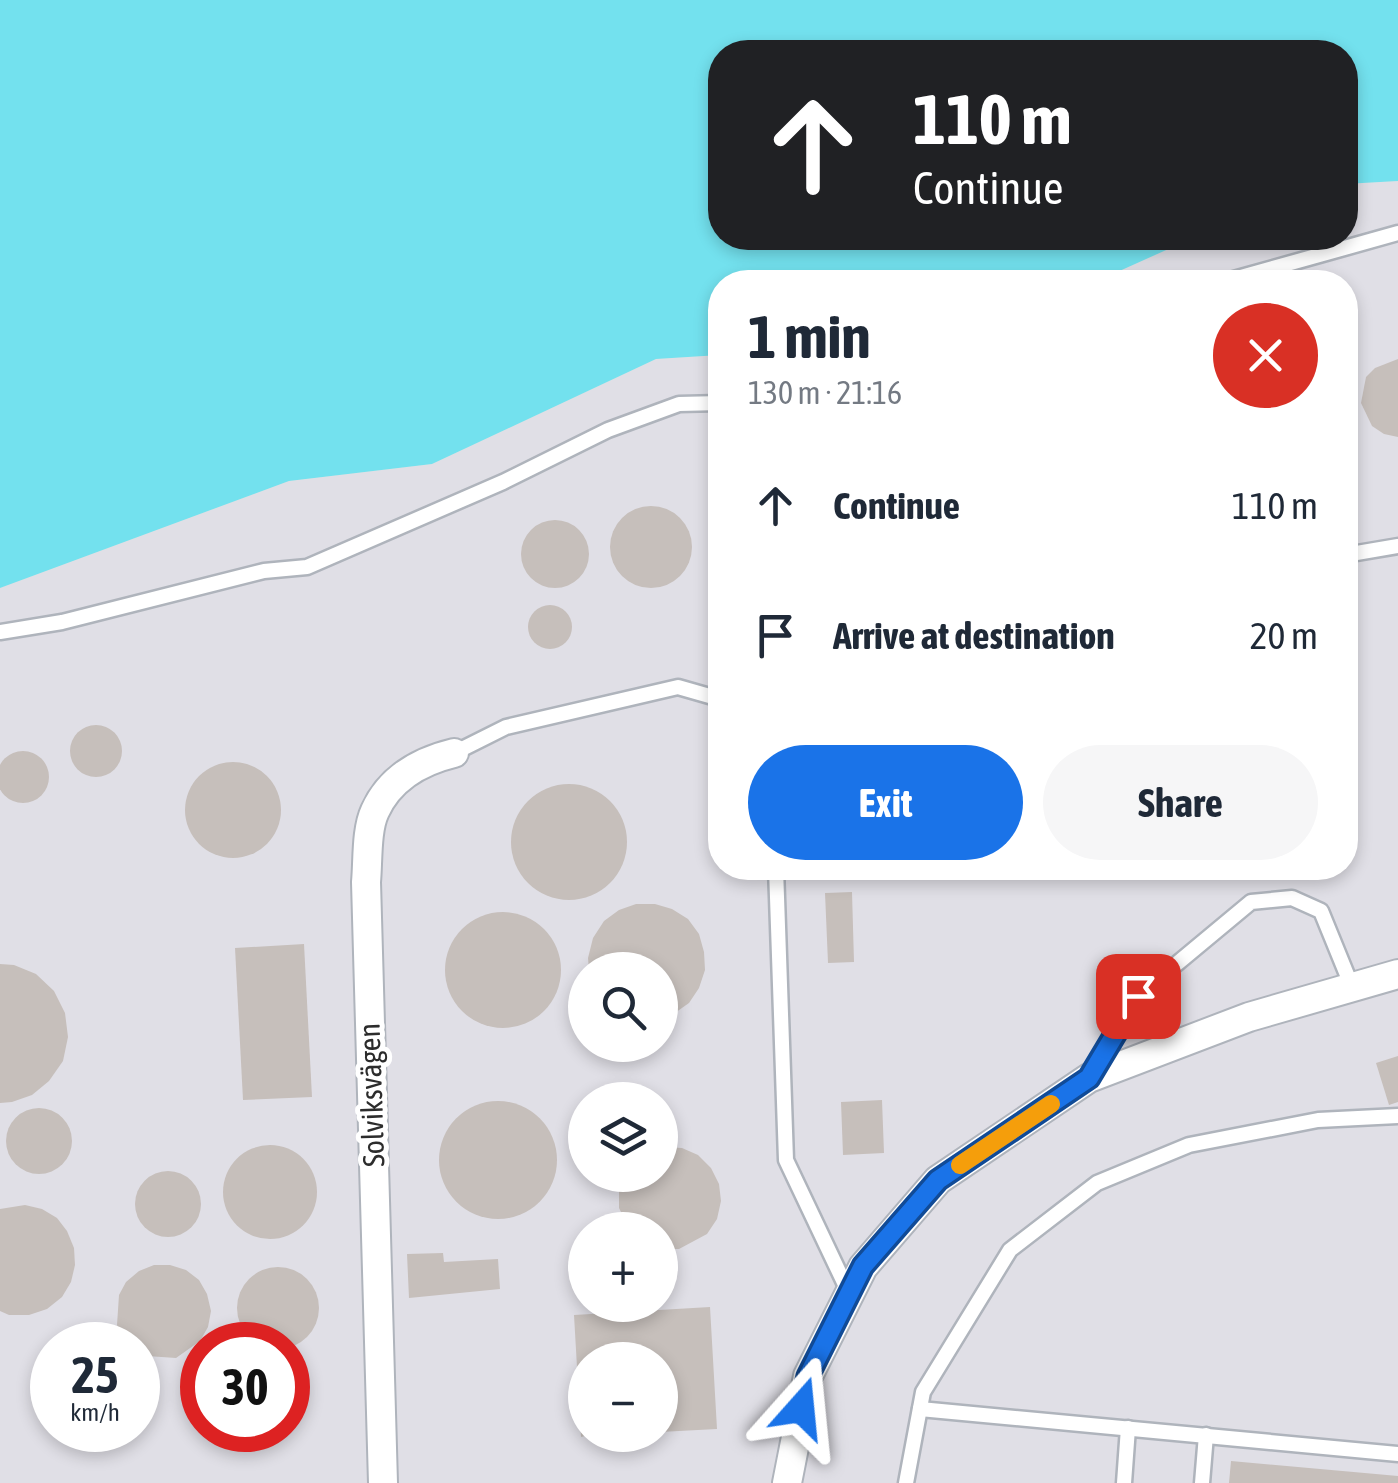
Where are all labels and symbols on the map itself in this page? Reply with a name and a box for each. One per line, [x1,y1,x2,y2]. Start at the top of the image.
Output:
pin [1096,954,1181,1039]
street label: Solviksvägen [352,1023,391,1168]
speed limit sign: 30 [180,1322,310,1452]
position arrow [749,1356,853,1460]

